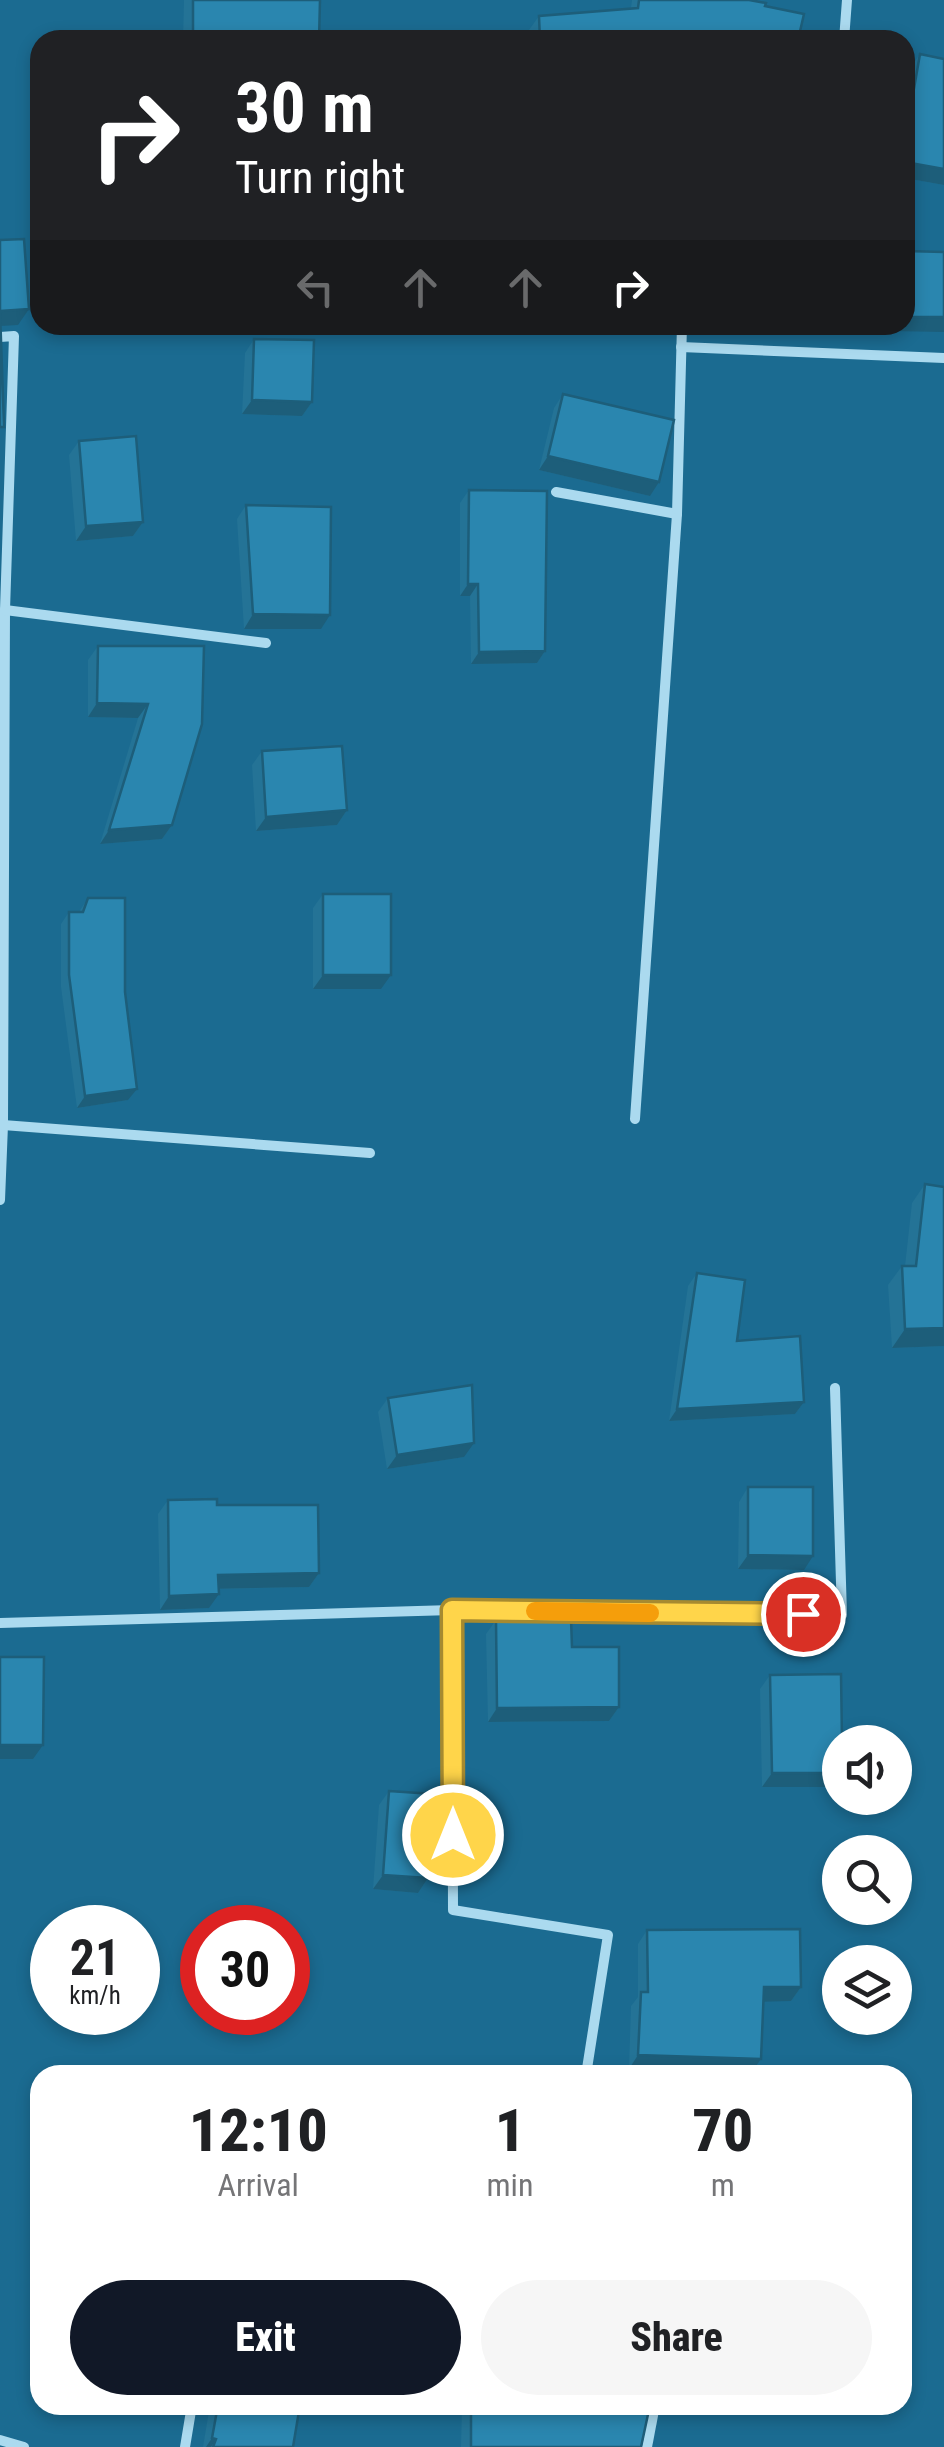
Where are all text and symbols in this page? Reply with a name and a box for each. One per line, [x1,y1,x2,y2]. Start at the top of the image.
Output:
text: 30 m [235,67,374,149]
icon: right [70,70,200,200]
text: Turn right [235,151,405,204]
icon: left [288,260,343,315]
icon: ahead [393,260,448,315]
icon: ahead [498,260,553,315]
icon: right [603,260,658,315]
pin [761,1572,846,1657]
icon: arrive [776,1587,831,1642]
map controls [822,1725,912,2035]
button: sound [822,1725,912,1815]
position arrow [401,1783,505,1887]
button: search [822,1835,912,1925]
speed limit sign: 30 [180,1905,310,2035]
text: 21 [70,1929,120,1987]
button: layers [822,1945,912,2035]
text: km/h [69,1981,121,2010]
text: 12:10 [189,2095,328,2166]
text: 1 [495,2095,525,2166]
text: 70 [692,2095,753,2166]
text: Arrival [218,2166,299,2204]
text: min [487,2166,533,2204]
text: m [711,2166,735,2204]
button: Exit [70,2280,461,2395]
button: Share [481,2280,872,2395]

